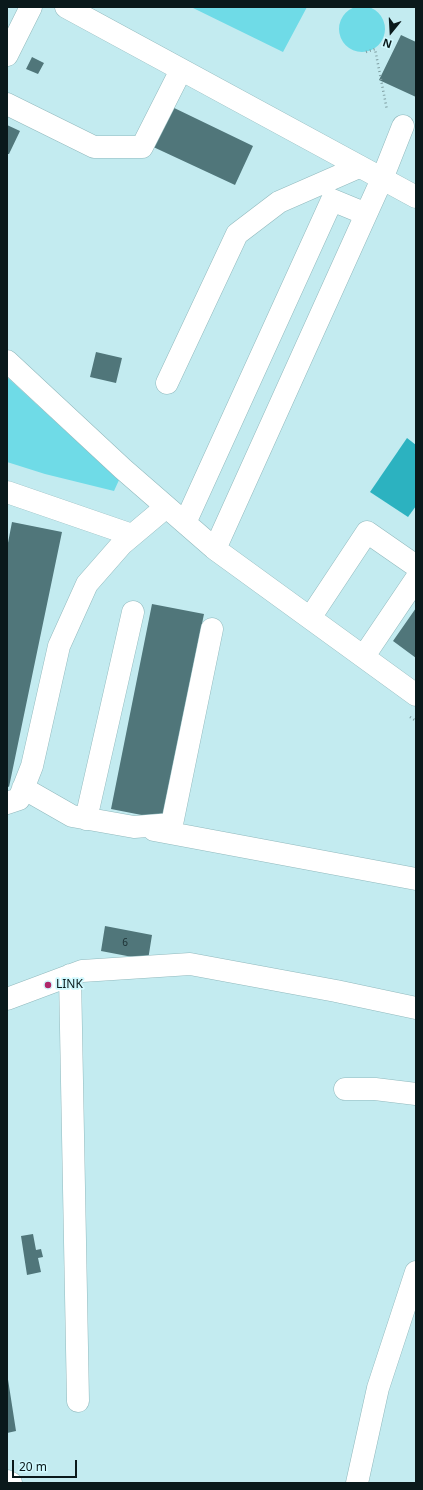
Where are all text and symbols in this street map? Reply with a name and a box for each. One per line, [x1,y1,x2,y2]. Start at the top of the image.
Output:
north arrow [371,12,411,52]
text: N [381,35,394,52]
house number: 6 [122,937,128,949]
place label: LINK [56,978,83,992]
marker: LINK [43,980,53,990]
scale bar [14,1452,79,1478]
text: 20 m [19,1458,47,1475]

